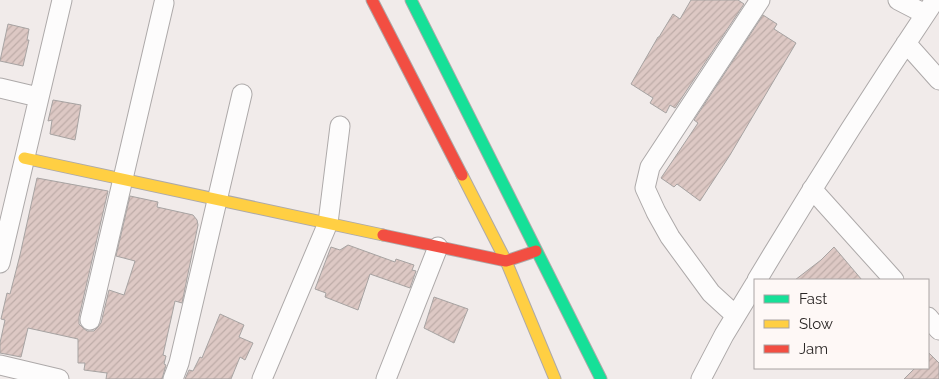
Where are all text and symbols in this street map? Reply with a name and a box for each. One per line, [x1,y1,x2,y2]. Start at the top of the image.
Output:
legend [754,279,929,369]
text: Fast [799,290,827,308]
text: Slow [799,315,833,333]
text: Jam [799,340,828,358]

